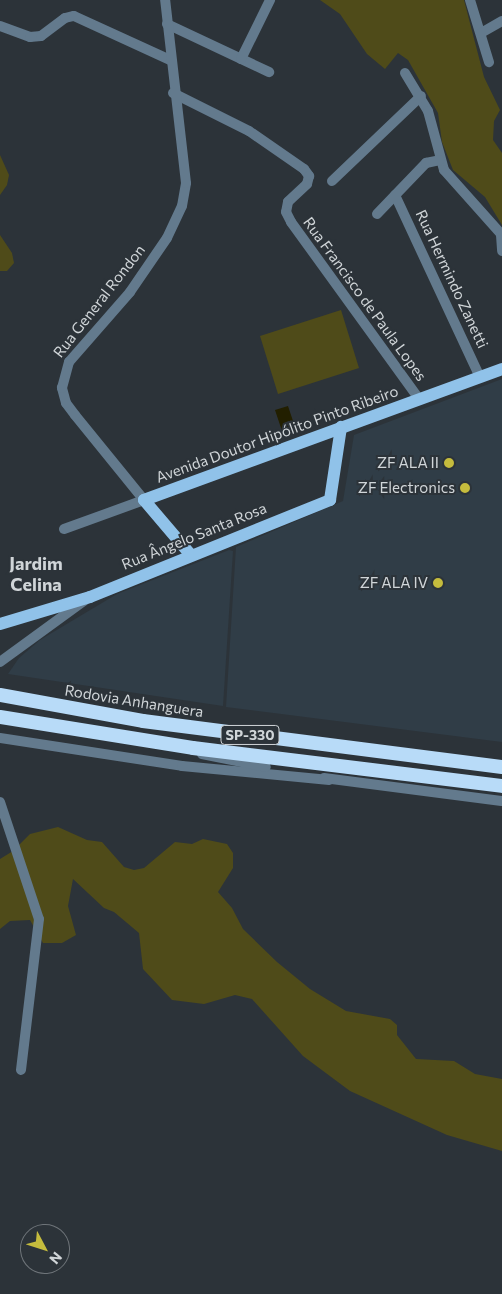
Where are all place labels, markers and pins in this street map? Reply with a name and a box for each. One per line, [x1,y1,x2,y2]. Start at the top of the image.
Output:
place label: ZF ALA II [377,454,439,472]
marker: ZF ALA II [443,457,455,469]
place label: ZF Electronics [358,479,455,497]
marker: ZF Electronics [459,482,471,494]
place label: ZF ALA IV [360,574,428,592]
marker: ZF ALA IV [432,577,444,589]

